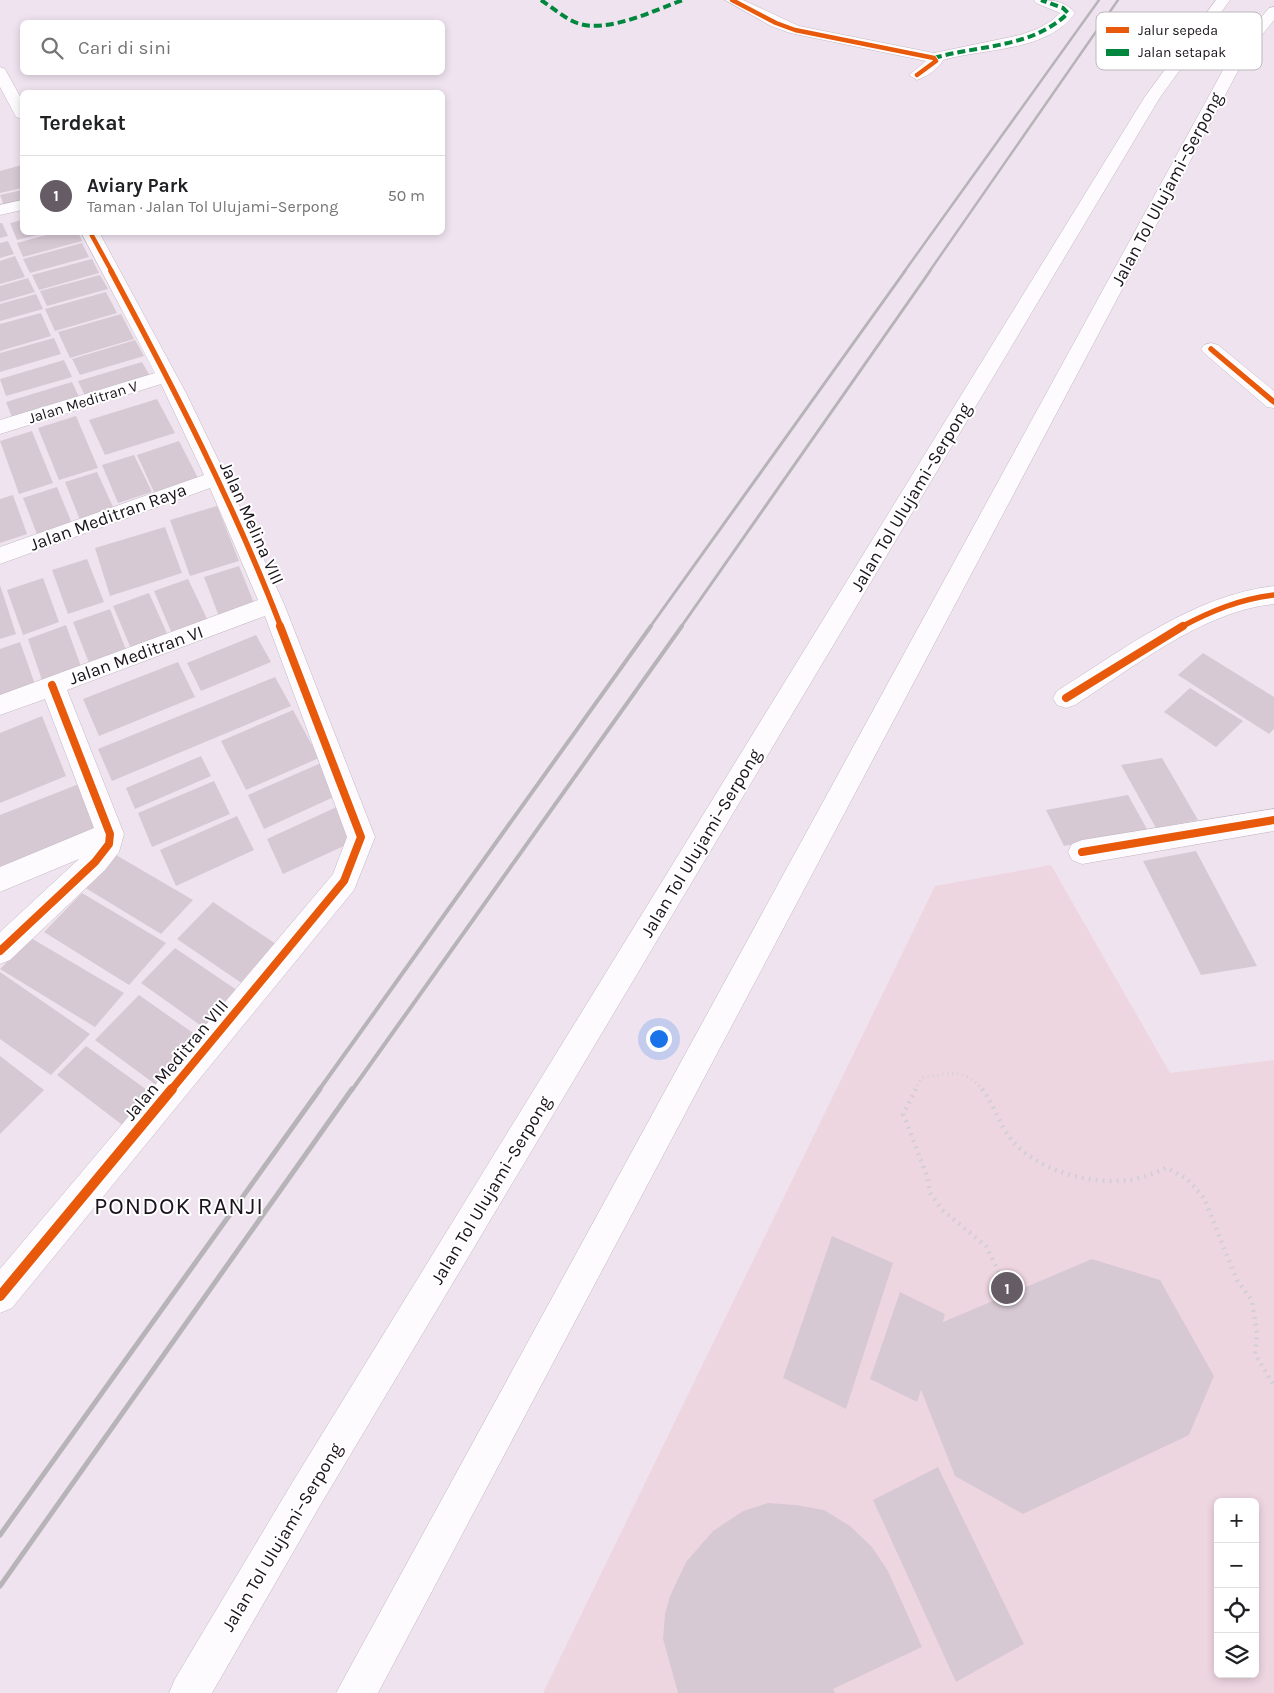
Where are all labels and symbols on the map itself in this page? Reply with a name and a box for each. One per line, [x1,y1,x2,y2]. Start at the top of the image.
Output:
legend [1096,12,1262,70]
text: Jalur sepeda [1138,22,1218,39]
text: Jalan setapak [1138,44,1226,61]
street label: Jalan Tol Ulujami–Serpong [1107,88,1227,290]
street label: Jalan Meditran V [26,377,140,427]
street label: Jalan Tol Ulujami–Serpong [846,399,976,595]
street label: Jalan Melina VIII [215,458,289,588]
street label: Jalan Meditran Raya [27,478,189,556]
street label: Jalan Meditran VI [66,621,206,689]
street label: Jalan Tol Ulujami–Serpong [636,745,766,941]
street label: Jalan Meditran VIII [119,995,233,1125]
your location [646,1026,672,1052]
street label: Jalan Tol Ulujami–Serpong [426,1092,556,1288]
district label: PONDOK RANJI [94,1192,264,1220]
pin: 1 [991,1269,1023,1307]
street label: Jalan Tol Ulujami–Serpong [217,1439,347,1635]

